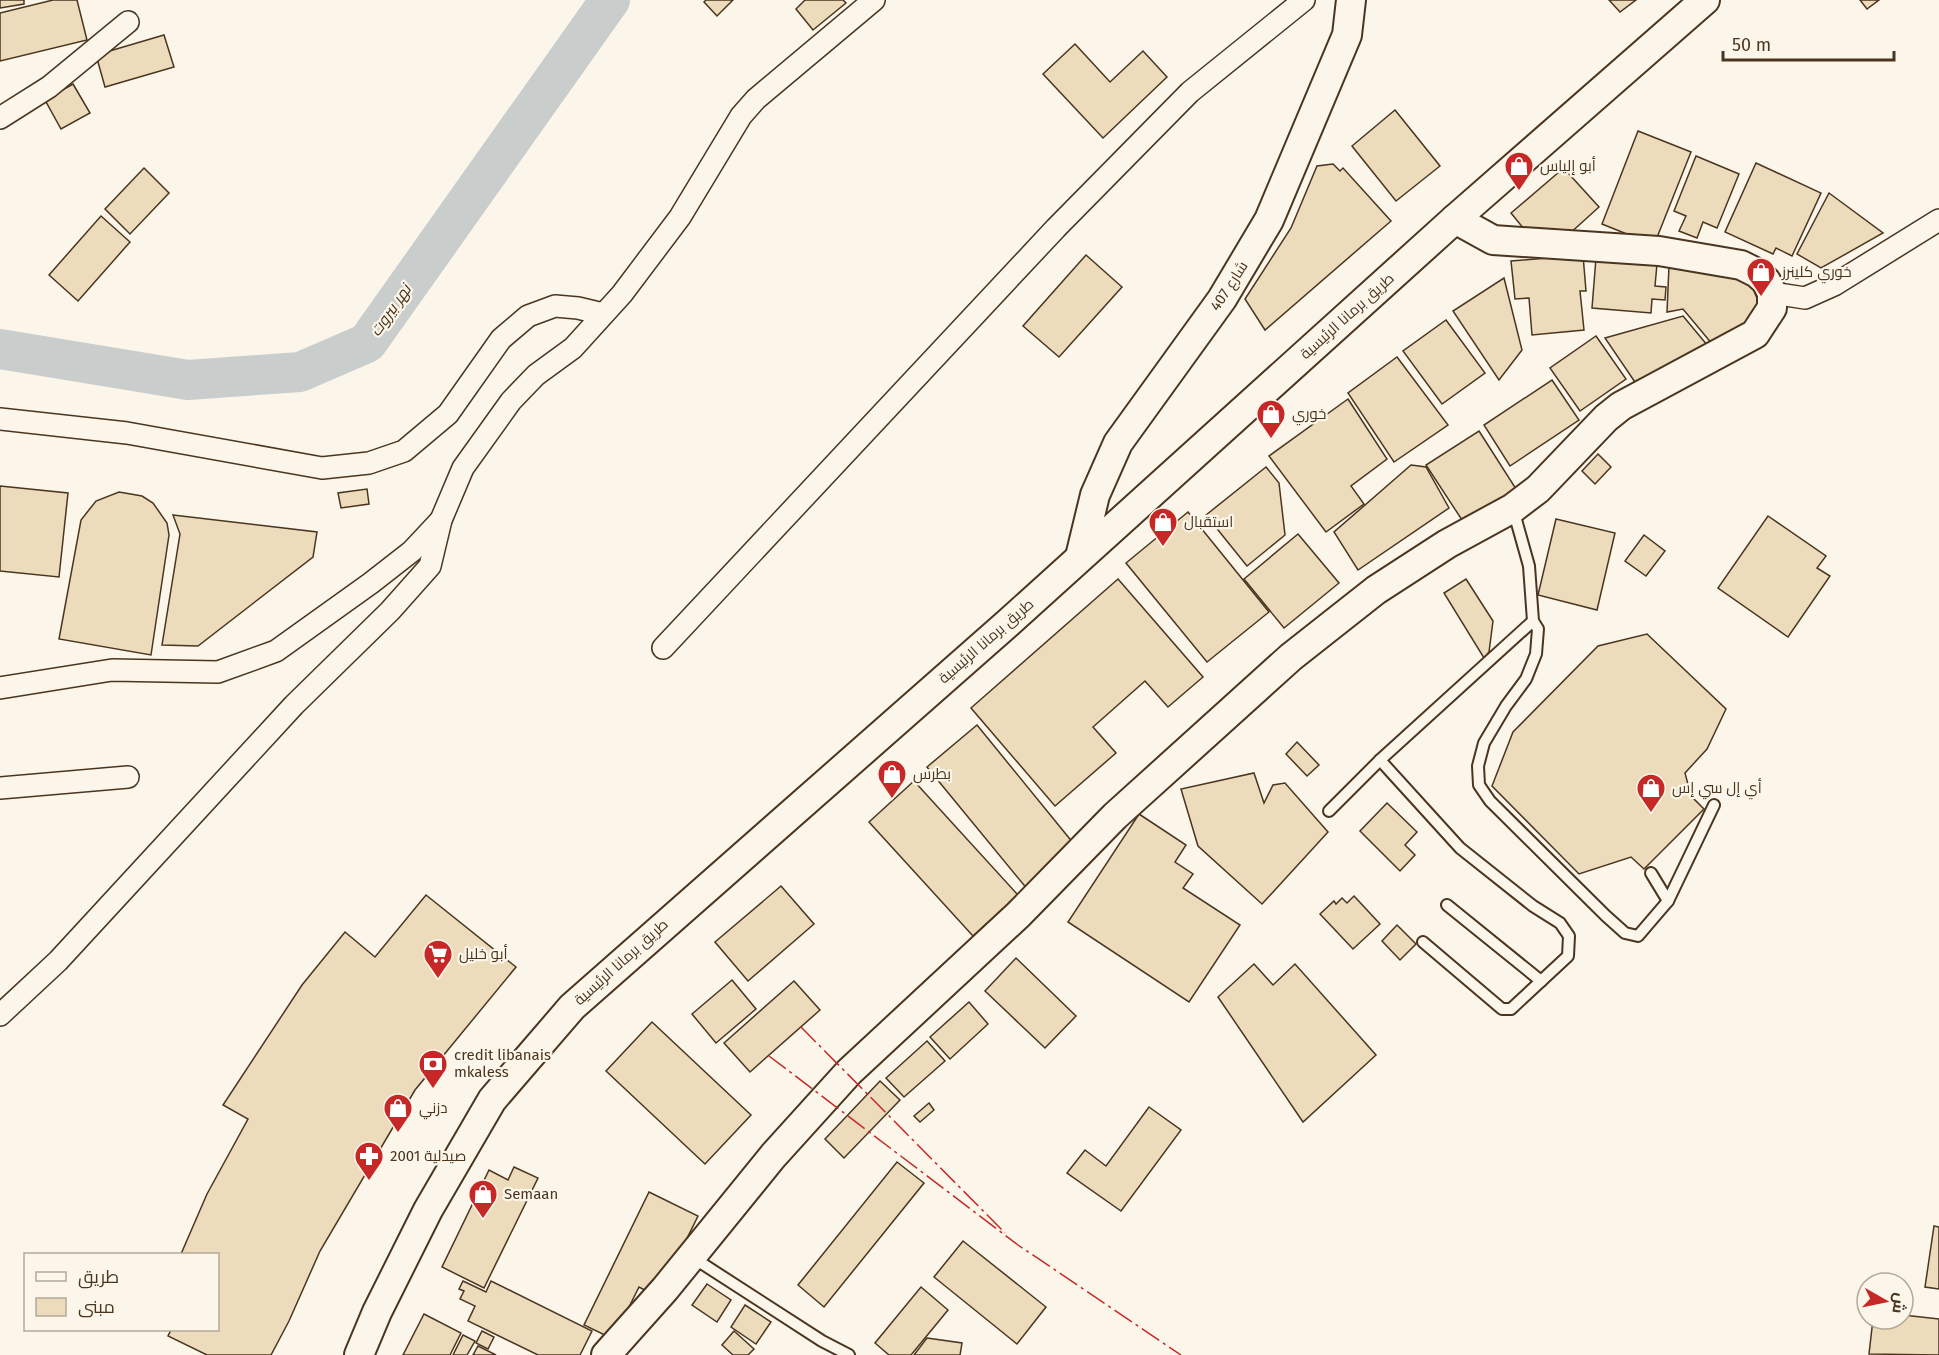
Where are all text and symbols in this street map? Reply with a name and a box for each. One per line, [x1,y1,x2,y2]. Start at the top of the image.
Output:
scale bar [1723,24,1894,62]
text: 50 m [1732,34,1771,56]
shop icon: أبو إلياس [1503,150,1535,192]
place label: أبو إلياس [1540,156,1596,176]
shop icon: خوري كلينرز [1745,256,1777,298]
street label: شارع 407 [1206,258,1253,315]
place label: خوري كلينرز [1781,263,1852,284]
street label: طريق برمانا الرئيسية [1296,269,1398,364]
water label: نهر بيروت [366,279,416,340]
shop icon: خوري [1255,398,1287,440]
place label: خوري [1292,405,1326,426]
shop icon: استقبال [1147,506,1179,548]
place label: استقبال [1184,513,1233,531]
street label: طريق برمانا الرئيسية [935,595,1038,688]
shop icon: بطرس [876,758,908,800]
place label: بطرس [913,765,951,784]
shop icon: أي إل سي إس [1635,772,1667,814]
place label: أي إل سي إس [1672,778,1762,800]
street label: طريق برمانا الرئيسية [570,915,672,1010]
supermarket icon: أبو خليل [422,938,454,980]
place label: أبو خليل [459,944,508,964]
place label: credit libanais mkaless [454,1046,551,1081]
bank icon: credit libanais mkaless [417,1048,449,1090]
shop icon: دزني [382,1092,414,1134]
place label: دزني [419,1099,447,1120]
pharmacy icon: صيدلية 2001 [353,1140,385,1182]
place label: صيدلية 2001 [390,1147,466,1165]
shop icon: Semaan [467,1178,499,1220]
place label: Semaan [504,1185,558,1203]
legend [24,1253,219,1331]
text: طريق [78,1266,119,1289]
north arrow [1855,1271,1915,1331]
text: ش [1888,1292,1910,1315]
text: مبنى [78,1296,115,1318]

